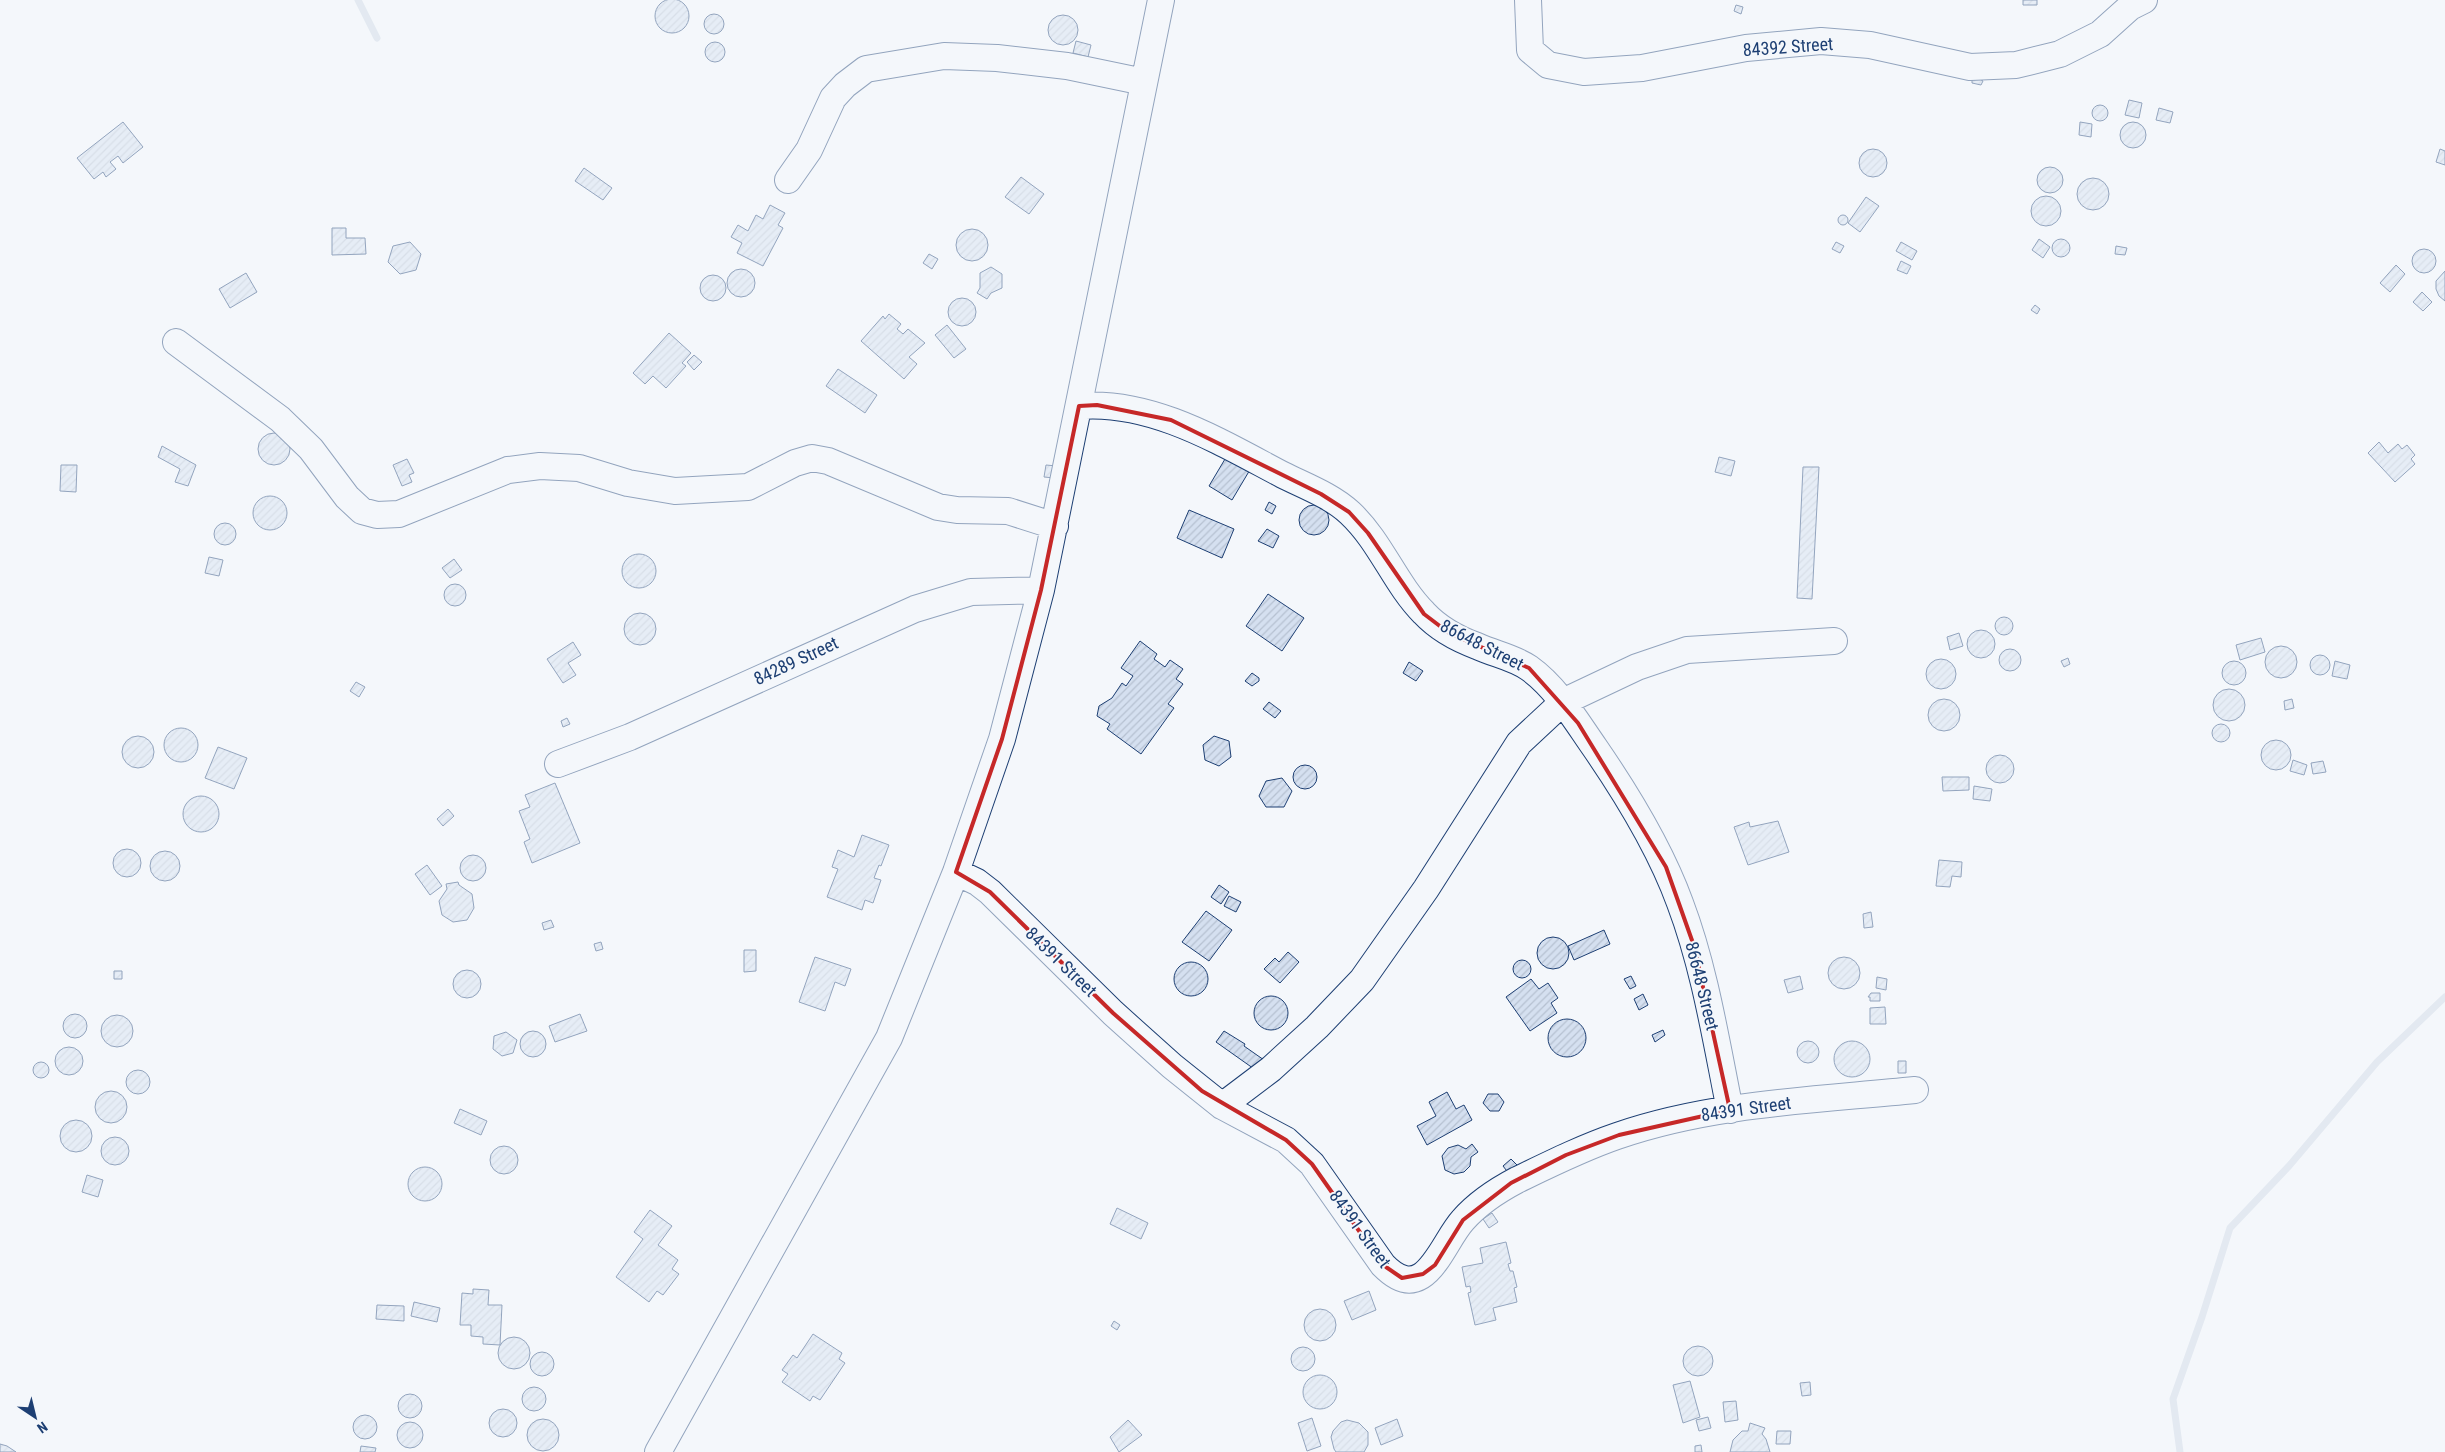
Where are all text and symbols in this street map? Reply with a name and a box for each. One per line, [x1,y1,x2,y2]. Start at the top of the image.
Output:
street label: 84392 Street [1742,33,1834,60]
street label: 86648 Street [1437,615,1527,675]
street label: 84289 Street [750,632,841,689]
street label: 84391 Street [1021,923,1101,1001]
street label: 86648 Street [1681,939,1724,1032]
street label: 84391 Street [1700,1092,1792,1125]
street label: 84391 Street [1325,1186,1396,1272]
north arrow [10,1392,60,1442]
text: N [34,1419,51,1437]

